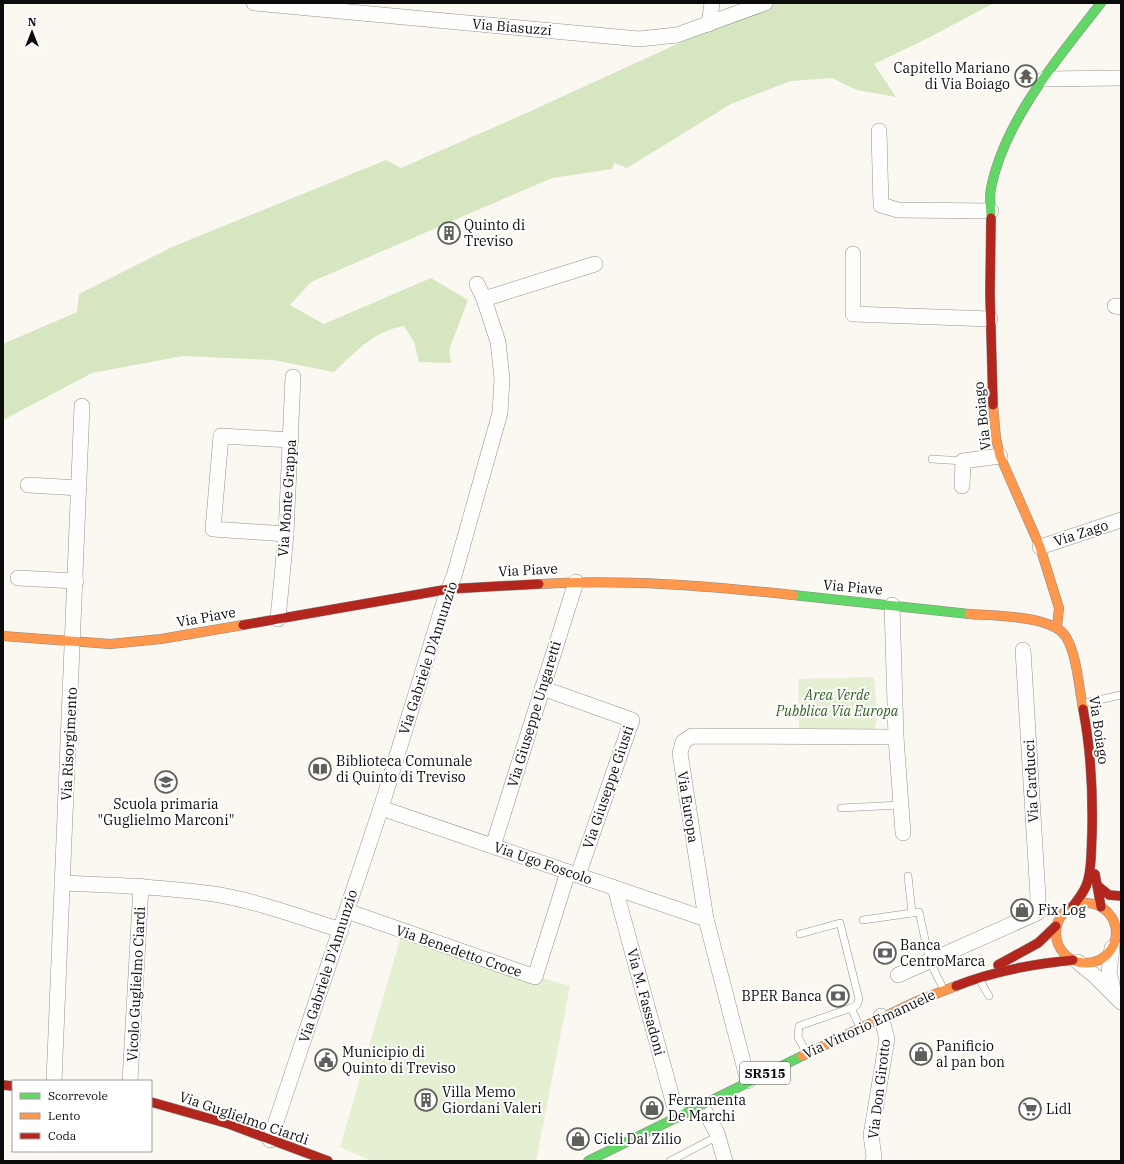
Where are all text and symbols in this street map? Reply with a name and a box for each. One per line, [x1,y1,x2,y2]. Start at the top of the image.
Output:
north arrow [12,12,52,52]
text: N [28,15,37,29]
street label: Via Biasuzzi [471,15,553,39]
place label: Capitello Mariano di Via Boiago [893,59,1010,93]
temple icon: Capitello Mariano di Via Boiago [1013,63,1039,89]
place label: Quinto di Treviso [464,216,525,250]
building icon: Quinto di Treviso [436,220,462,246]
street label: Via Boiago [969,381,995,451]
street label: Via Monte Grappa [274,438,300,557]
street label: Via Zago [1051,516,1111,550]
street label: Via Piave [498,559,558,581]
street label: Via Piave [822,575,884,599]
street label: Via Gabriele D'Annunzio [395,579,461,737]
street label: Via Piave [175,603,237,631]
street label: Via Giuseppe Ungaretti [503,639,565,789]
park label: Area Verde Pubblica Via Europa [775,686,899,720]
street label: Via Risorgimento [57,687,81,801]
street label: Via Boiago [1085,695,1113,766]
street label: Via Giuseppe Giusti [578,723,638,851]
street label: Via Carducci [1020,739,1042,823]
place label: Biblioteca Comunale di Quinto di Treviso [336,752,472,786]
library icon: Biblioteca Comunale di Quinto di Treviso [307,756,333,782]
school or university icon: Scuola primaria "Guglielmo Marconi" [153,769,179,795]
street label: Via Europa [673,770,703,845]
place label: Scuola primaria "Guglielmo Marconi" [97,795,235,829]
street label: Via Ugo Foscolo [491,838,595,888]
street label: Via Gabriele D'Annunzio [295,887,361,1045]
shop icon: Fix Log [1009,897,1035,923]
place label: Fix Log [1038,901,1086,919]
street label: Vicolo Guglielmo Ciardi [123,906,149,1062]
street label: Via Benedetto Croce [393,921,525,981]
place label: Banca CentroMarca [900,936,986,970]
bank icon: Banca CentroMarca [872,940,898,966]
street label: Via M. Fassadoni [623,946,669,1058]
bank icon: BPER Banca [825,983,851,1009]
street label: Via Vittorio Emanuele [800,985,938,1063]
place label: BPER Banca [741,987,822,1005]
place label: Panificio al pan bon [936,1037,1005,1071]
street label: Via Don Girotto [864,1038,894,1140]
shop icon: Panificio al pan bon [908,1041,934,1067]
place label: Municipio di Quinto di Treviso [342,1043,456,1077]
public building icon: Municipio di Quinto di Treviso [313,1047,339,1073]
road number: SR515 [740,1062,790,1084]
legend [12,1080,152,1152]
place label: Villa Memo Giordani Valeri [442,1083,542,1117]
street label: Via Guglielmo Ciardi [177,1087,311,1149]
building icon: Villa Memo Giordani Valeri [413,1087,439,1113]
text: Scorrevole [48,1088,108,1103]
place label: Ferramenta De Marchi [668,1091,746,1125]
shop icon: Ferramenta De Marchi [639,1095,665,1121]
supermarket icon: Lidl [1017,1096,1043,1122]
place label: Lidl [1046,1100,1071,1118]
text: Lento [48,1108,80,1123]
shop icon: Cicli Dal Zilio [565,1126,591,1152]
text: Coda [48,1128,77,1143]
place label: Cicli Dal Zilio [594,1130,681,1148]

